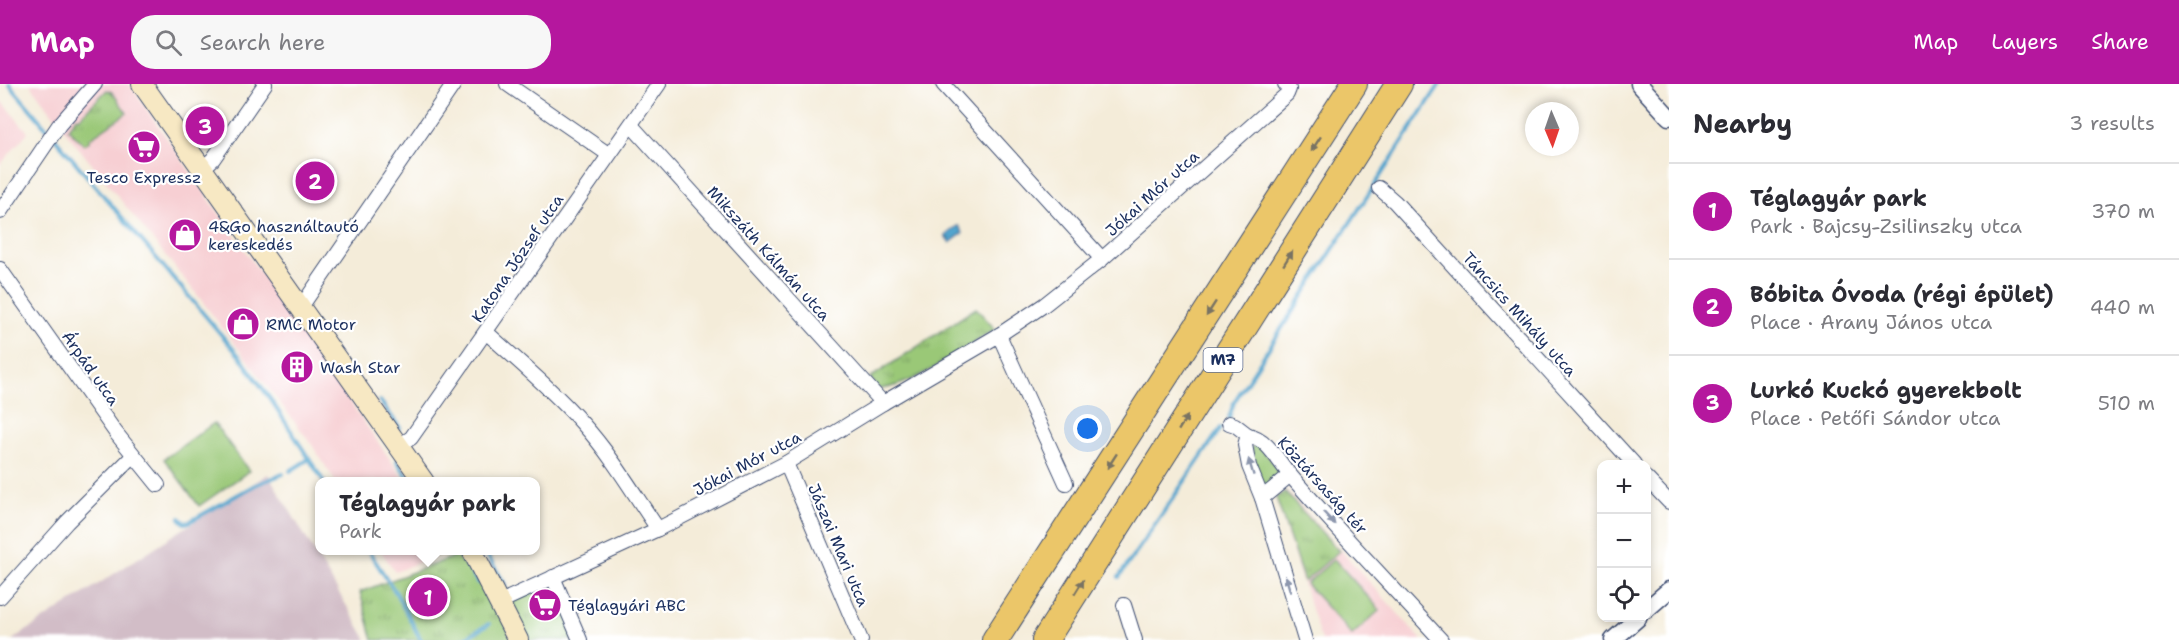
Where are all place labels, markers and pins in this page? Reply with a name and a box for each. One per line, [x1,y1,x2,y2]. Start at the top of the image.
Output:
pin: 3 [186,104,224,148]
supermarket icon: Tesco Expressz [126,129,162,165]
pin: 2 [296,158,334,204]
place label: Tesco Expressz [87,167,201,188]
place label: 4&Go használtautó kereskedés [208,216,359,255]
shop icon: 4&Go használtautó kereskedés [167,217,203,253]
shop icon: RMC Motor [225,306,261,342]
place label: RMC Motor [266,314,356,335]
building icon: Wash Star [279,349,315,385]
place label: Wash Star [320,357,400,378]
pin: 1 [408,574,448,620]
supermarket icon: Téglagyári ABC [527,587,563,623]
place label: Téglagyári ABC [568,595,686,616]

